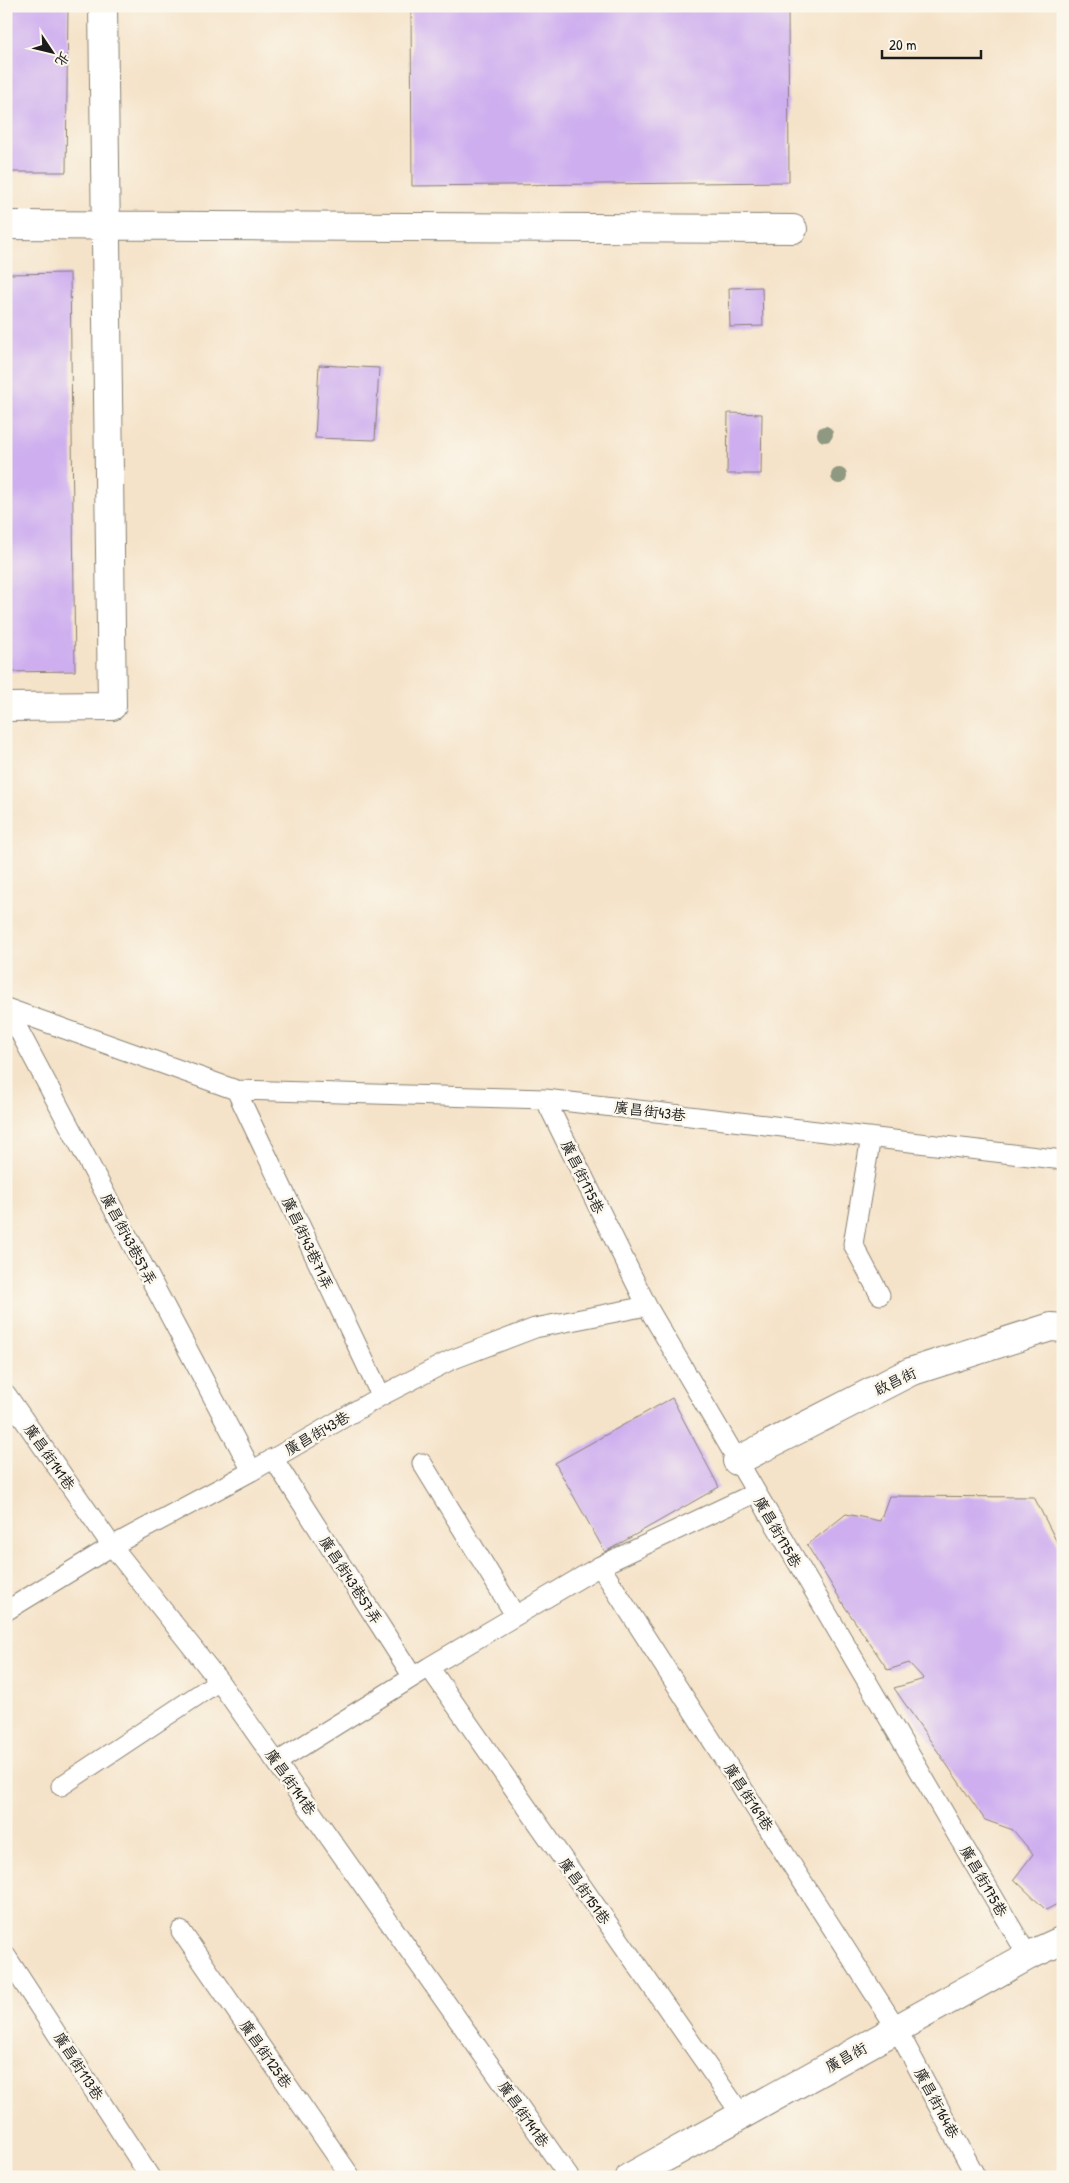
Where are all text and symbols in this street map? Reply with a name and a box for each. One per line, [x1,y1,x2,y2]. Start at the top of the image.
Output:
north arrow [28,28,78,78]
scale bar [882,28,980,60]
text: 20 m [889,34,916,55]
text: 北 [51,49,75,71]
street label: 廣昌街43巷 [613,1096,687,1126]
street label: 廣昌街175巷 [556,1137,610,1217]
street label: 廣昌街43巷57弄 [96,1189,162,1289]
street label: 廣昌街43巷71弄 [277,1193,339,1293]
street label: 啟昌街 [870,1362,920,1400]
street label: 廣昌街43巷 [280,1406,354,1460]
street label: 廣昌街141巷 [19,1420,81,1494]
street label: 廣昌街175巷 [749,1492,807,1572]
street label: 廣昌街43巷57弄 [315,1532,387,1628]
street label: 廣昌街141巷 [260,1745,322,1819]
street label: 廣昌街169巷 [719,1759,779,1835]
street label: 廣昌街175巷 [955,1841,1013,1921]
street label: 廣昌街151巷 [554,1853,616,1929]
street label: 廣昌街125巷 [235,2016,297,2092]
street label: 廣昌街113巷 [49,2028,109,2104]
street label: 廣昌街 [821,2037,871,2077]
street label: 廣昌街164巷 [910,2064,964,2142]
street label: 廣昌街141巷 [493,2077,555,2151]

